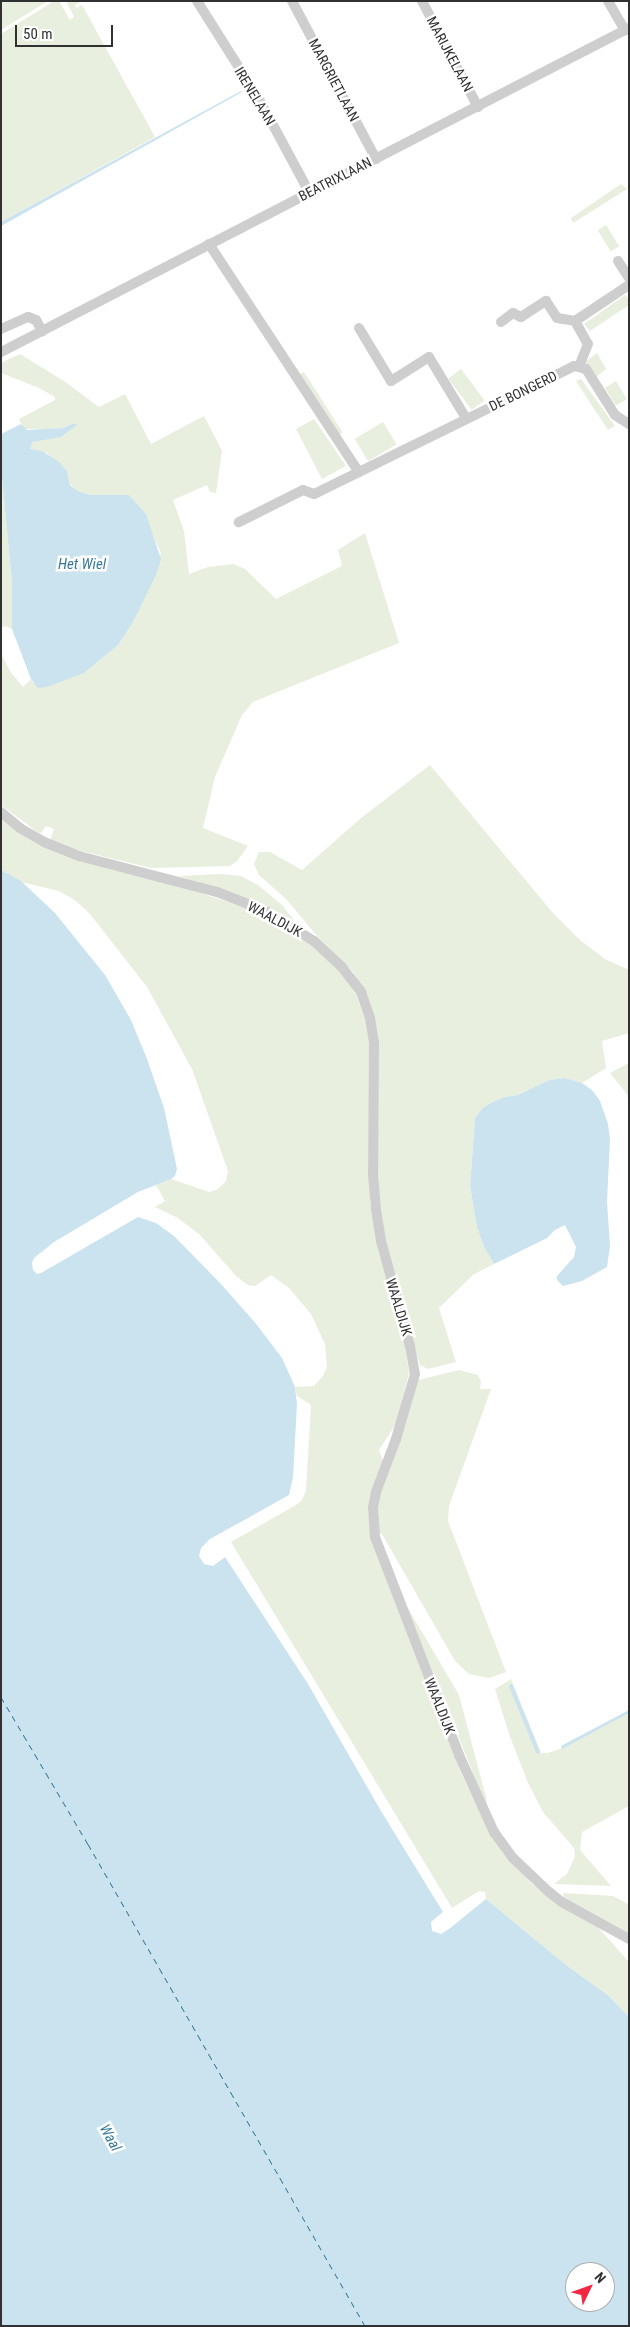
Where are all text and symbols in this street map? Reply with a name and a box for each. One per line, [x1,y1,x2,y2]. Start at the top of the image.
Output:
street label: MARIJKELAAN [423,14,477,94]
scale bar [18,15,115,47]
text: 50 m [23,25,53,43]
street label: MARGRIETLAAN [305,36,363,124]
street label: IRENELAAN [231,64,279,128]
street label: BEATRIXLAAN [296,153,374,205]
street label: DE BONGERD [486,367,560,415]
water label: Het Wiel [58,556,106,574]
street label: WAALDIJK [245,898,305,940]
street label: WAALDIJK [382,1276,416,1338]
street label: WAALDIJK [421,1675,459,1737]
water label: Waal [95,2121,125,2155]
north arrow [565,2262,615,2312]
text: N [592,2269,609,2286]

